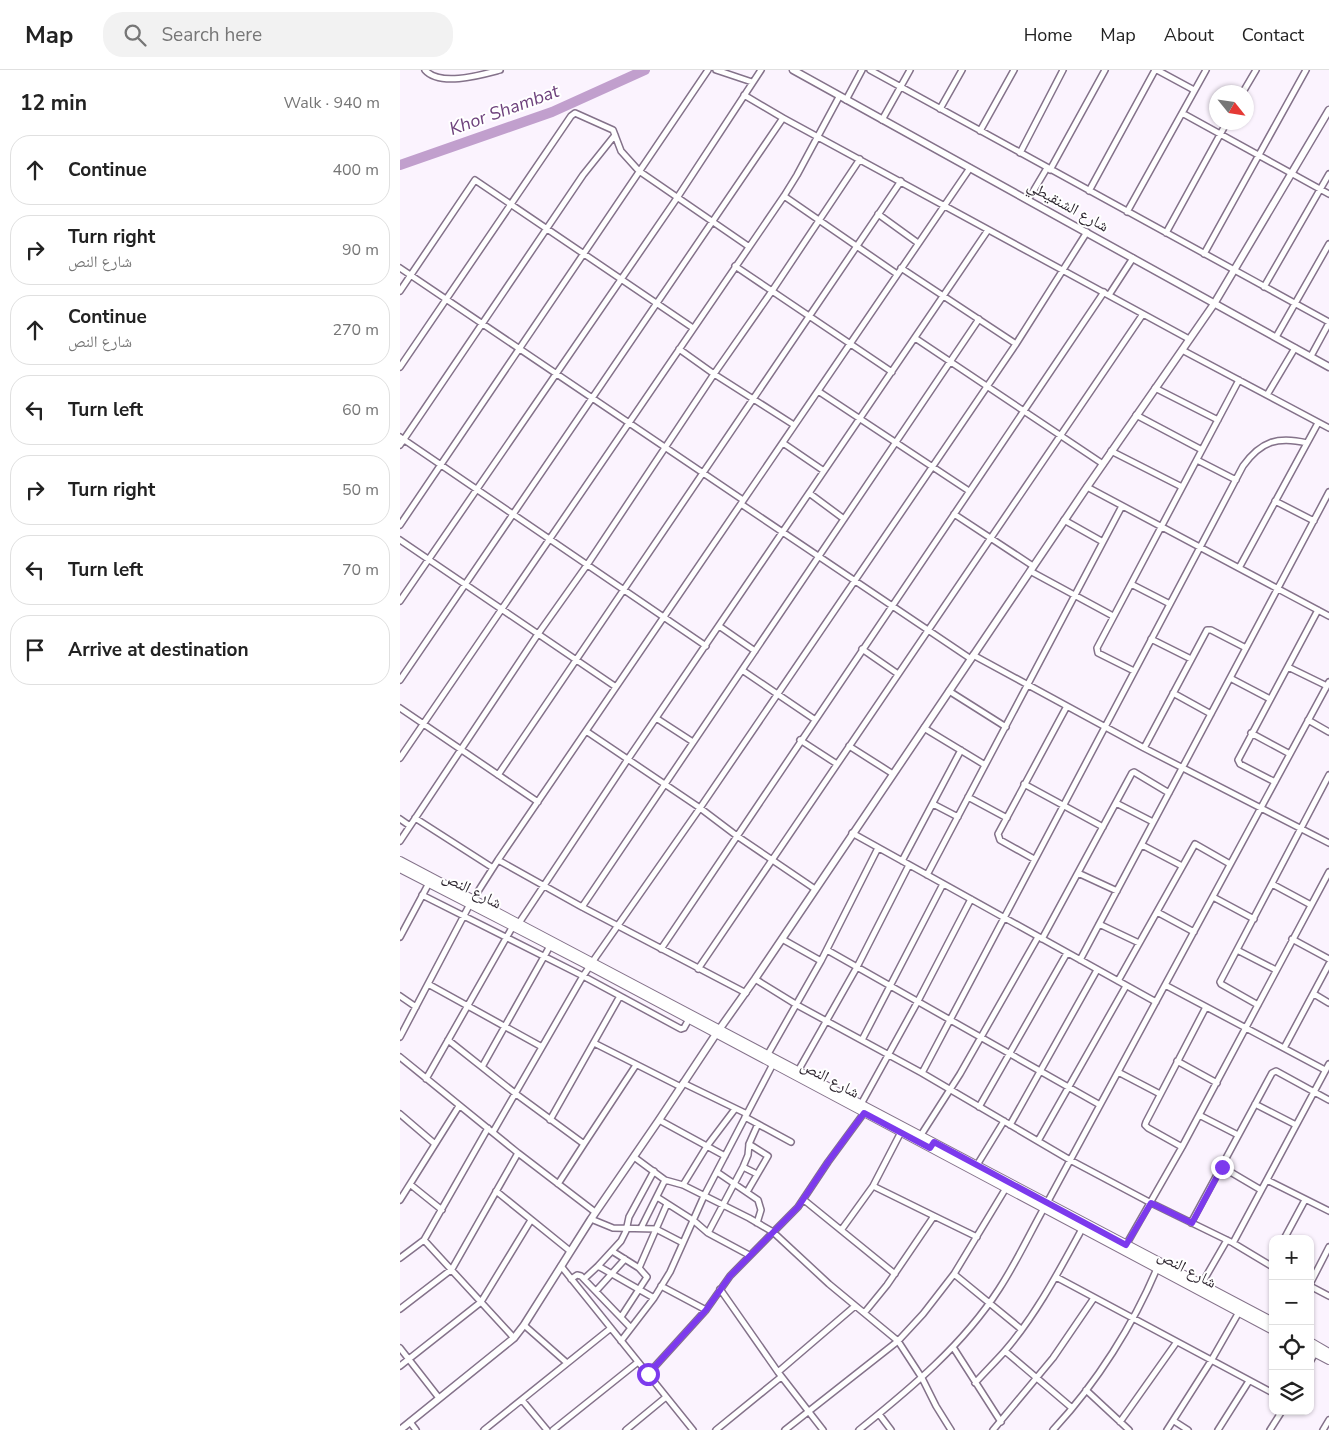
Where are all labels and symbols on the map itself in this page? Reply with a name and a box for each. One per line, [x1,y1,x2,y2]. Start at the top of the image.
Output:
water label: Khor Shambat [446,79,563,141]
north arrow [1209,85,1254,130]
street label: شارع الشنقيطي [1023,175,1113,238]
street label: شارع النص [439,866,505,914]
street label: شارع النص [797,1054,863,1104]
route end [1211,1156,1234,1179]
street label: شارع النص [1154,1244,1220,1294]
route start [637,1363,660,1386]

